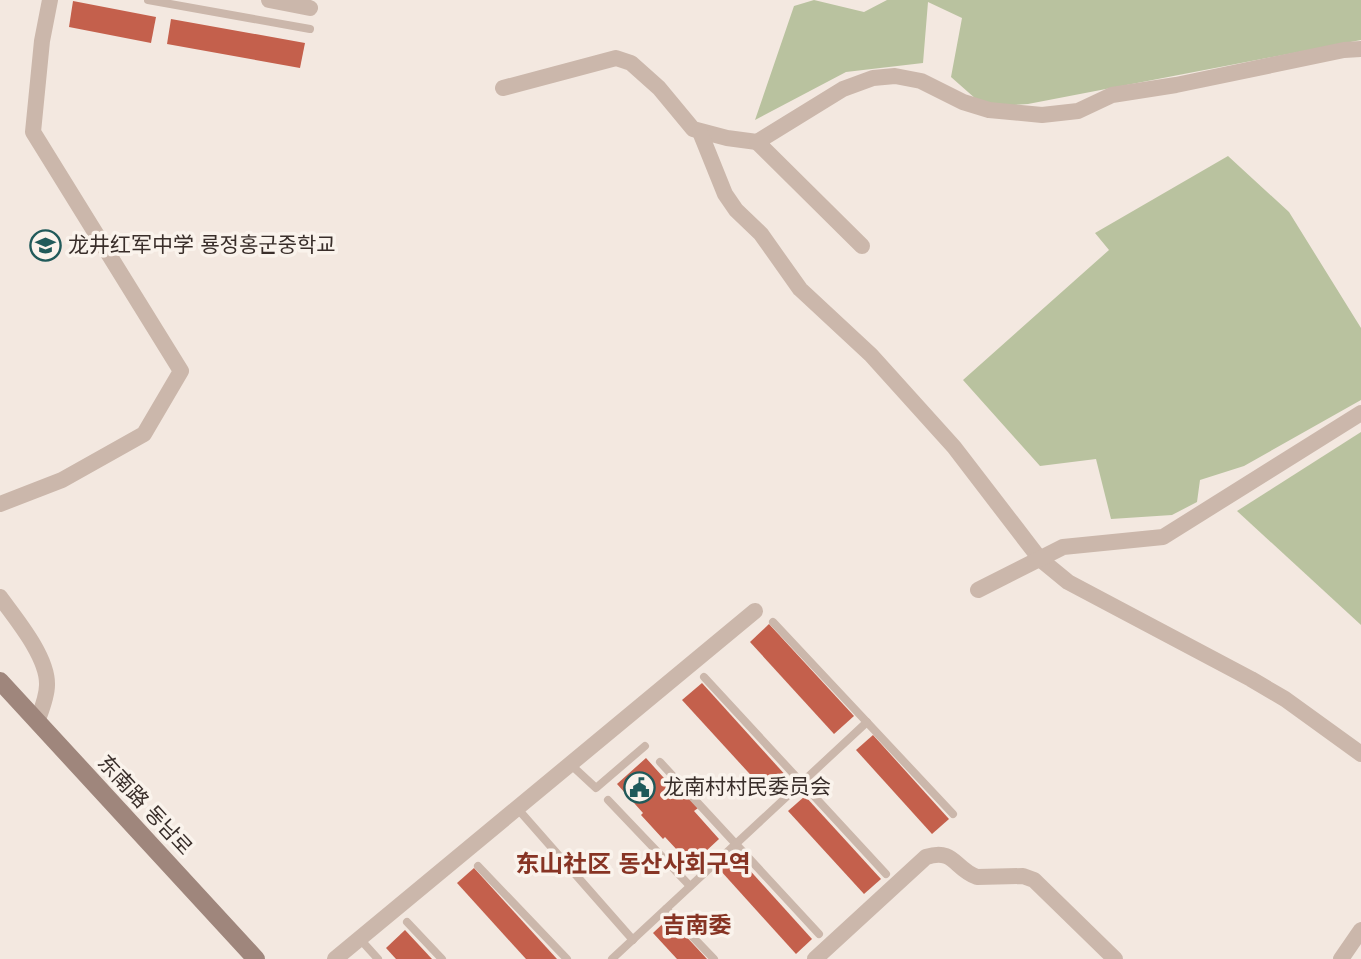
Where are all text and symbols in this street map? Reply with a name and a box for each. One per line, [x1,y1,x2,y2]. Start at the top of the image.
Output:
school or university icon: 龙井红军中学 룡정홍군중학교 [28,228,62,262]
place label: 龙井红军中学 룡정홍군중학교 [68,230,336,260]
street label: 东南路 동남로 [91,748,199,862]
public building icon: 龙南村村民委员会 [623,770,657,804]
place label: 龙南村村民委员会 [663,772,831,802]
district label: 东山社区 동산사회구역 [515,846,751,881]
district label: 吉南委 [663,908,732,942]

